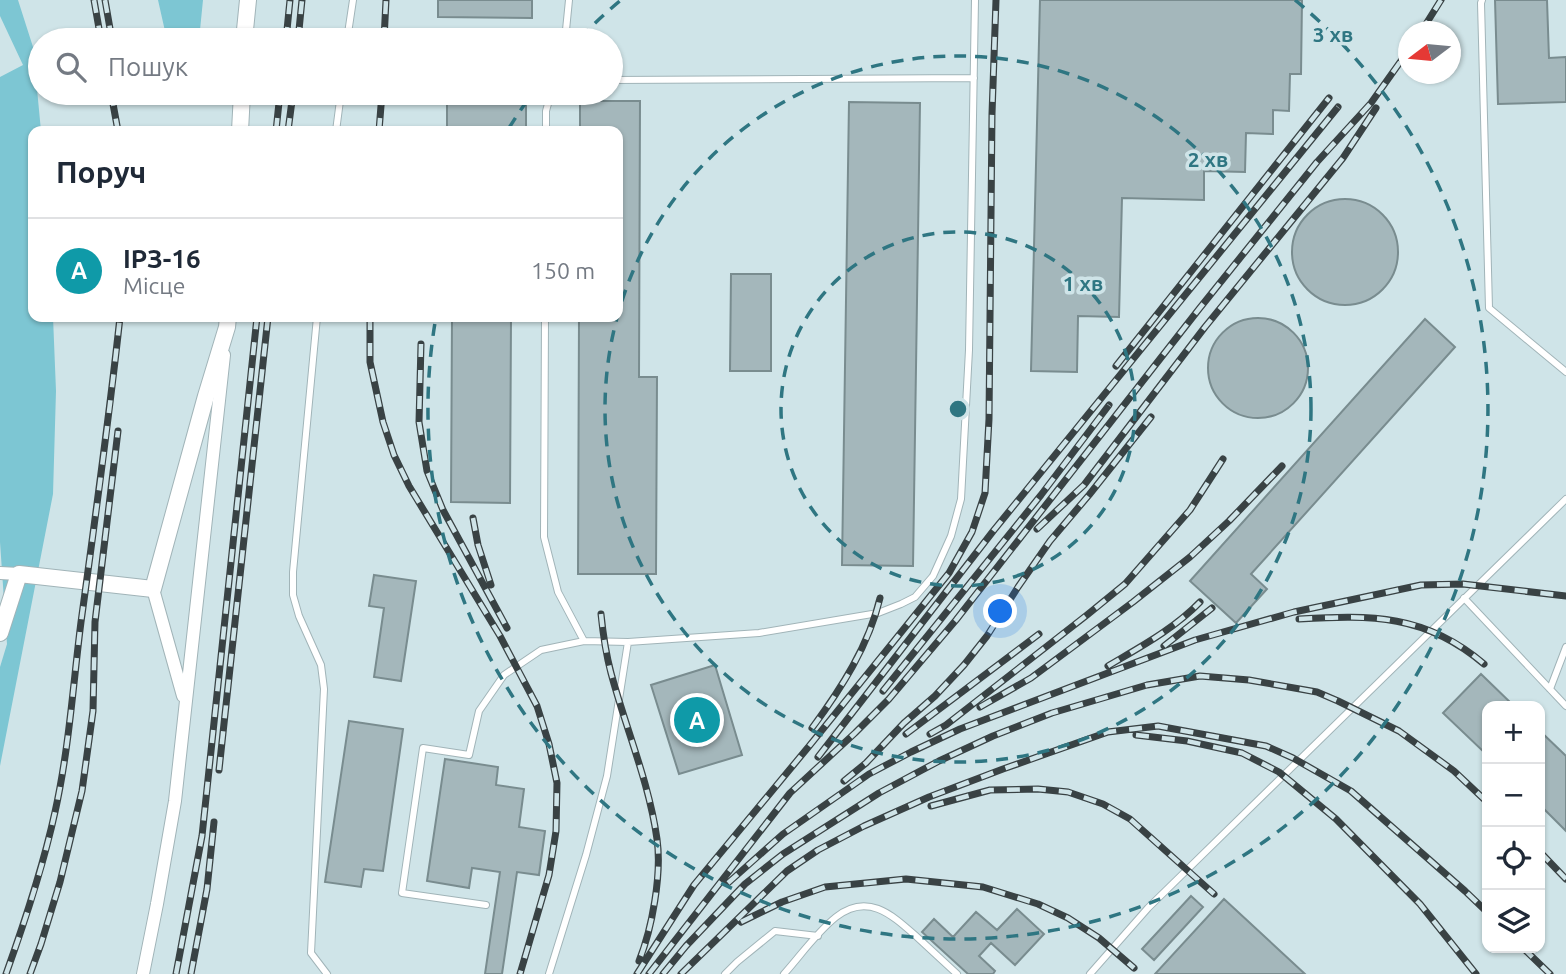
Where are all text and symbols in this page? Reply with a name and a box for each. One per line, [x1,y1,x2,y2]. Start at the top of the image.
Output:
north arrow [1398,21,1461,84]
text: 3 хв [1313,22,1353,46]
search box [28,28,623,105]
icon: search [52,48,90,86]
text: Пошук [108,52,188,81]
text: 2 хв [1188,147,1228,171]
text: Поруч [56,155,146,189]
text: ІРЗ-16 [123,244,201,273]
text: A [71,258,87,283]
text: 150 m [531,258,595,283]
text: 1 хв [1063,271,1103,295]
text: Місце [123,273,185,298]
centre of rings [946,397,970,421]
your location [983,594,1017,628]
pin: A [674,694,720,746]
map controls [1482,701,1545,953]
button: + [1482,701,1545,764]
button: − [1482,764,1545,827]
button: locate [1482,827,1545,890]
button: layers [1482,890,1545,953]

